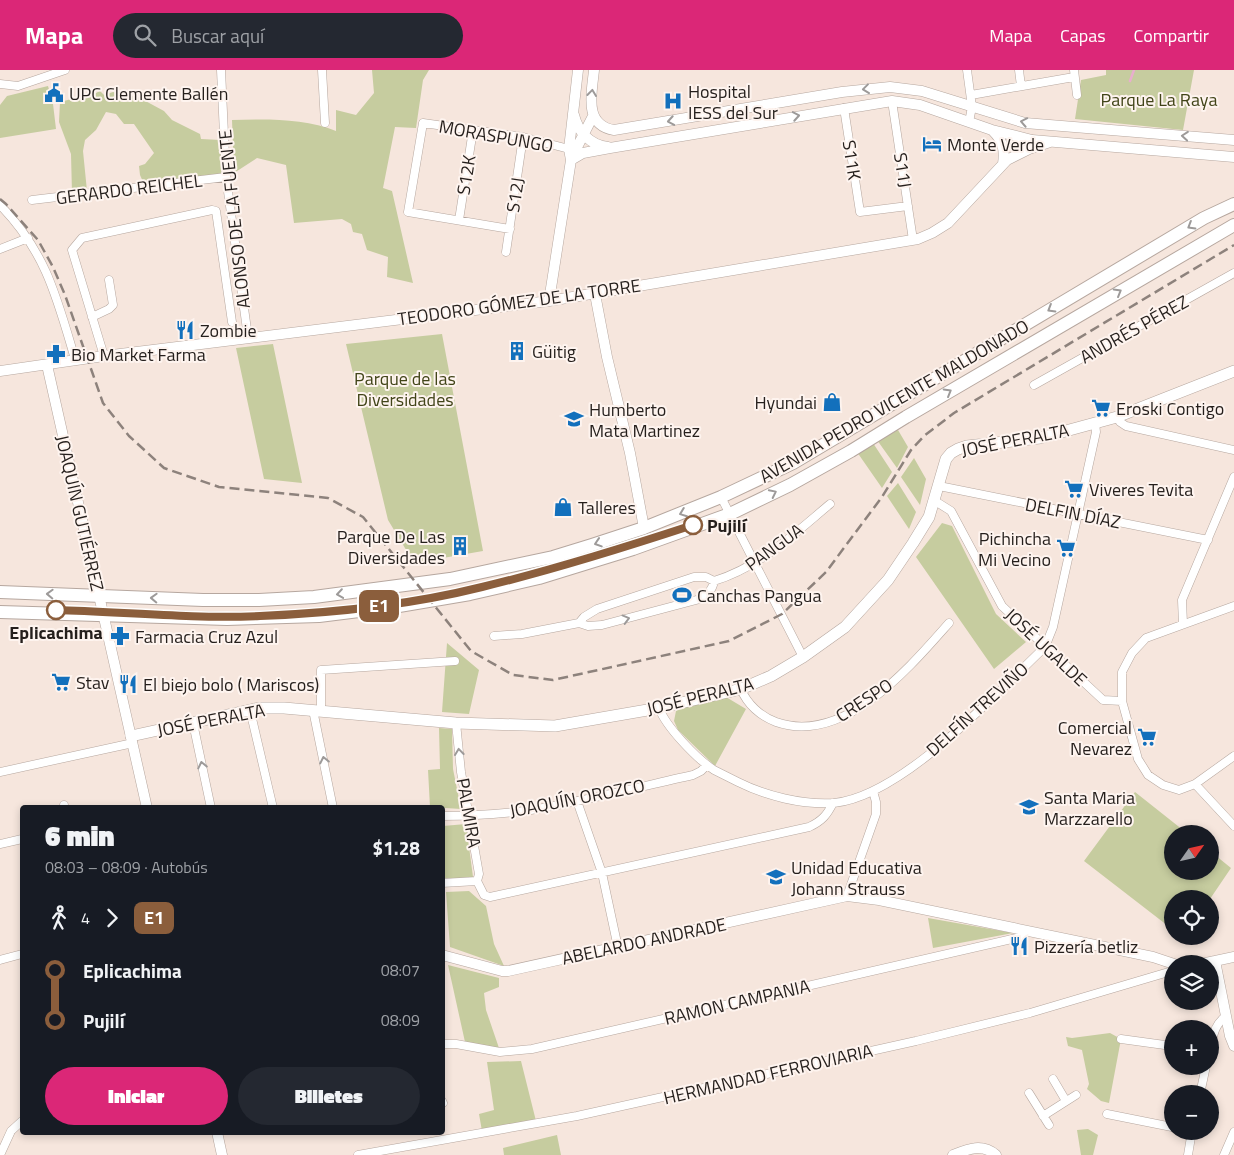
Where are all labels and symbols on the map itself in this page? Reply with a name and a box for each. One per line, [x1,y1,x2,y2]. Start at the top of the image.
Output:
place label: Hospital IESS del Sur [688,78,778,126]
place label: UPC Clemente Ballén [69,80,228,107]
public building icon: UPC Clemente Ballén [43,82,65,104]
one-way arrow [862,83,870,94]
park label: Parque La Raya [1101,86,1217,113]
one-way arrow [586,89,597,97]
hospital icon: Hospital IESS del Sur [662,90,684,112]
one-way arrow [792,112,801,122]
street label: MORASPUNGO [437,113,555,159]
one-way arrow [667,116,676,126]
one-way arrow [1019,117,1028,127]
street label: ALONSO DE LA FUENTE [211,128,257,310]
place label: Monte Verde [947,131,1044,158]
one-way arrow [1181,131,1189,142]
hotel icon: Monte Verde [921,133,943,155]
street label: S11K [836,138,868,182]
street label: S11J [887,151,919,189]
street label: S12K [450,153,482,197]
street label: GERARDO REICHEL [54,167,204,211]
street label: S12J [499,176,531,214]
one-way arrow [1187,220,1196,230]
street label: TEODORO GÓMEZ DE LA TORRE [396,272,642,332]
street label: ANDRÉS PÉREZ [1075,288,1193,370]
one-way arrow [1113,289,1122,299]
one-way arrow [1048,303,1057,313]
street label: AVENIDA PEDRO VICENTE MALDONADO [754,313,1034,489]
place label: Zombie [200,317,257,344]
restaurant icon: Zombie [174,319,196,341]
place label: Güitig [532,338,576,365]
building icon: Güitig [506,340,528,362]
place label: Bio Market Farma [71,341,206,368]
pharmacy icon: Bio Market Farma [45,343,67,365]
park label: Parque de las Diversidades [354,365,456,413]
place label: Hyundai [754,389,817,416]
one-way arrow [943,389,952,399]
shop icon: Hyundai [821,391,843,413]
place label: Eroski Contigo [1116,395,1224,422]
place label: Humberto Mata Martinez [589,396,700,444]
supermarket icon: Eroski Contigo [1090,397,1112,419]
school or university icon: Humberto Mata Martinez [563,408,585,430]
street label: JOSÉ PERALTA [959,416,1071,464]
street label: JOAQUÍN GUTIÉRREZ [49,432,111,594]
place label: Viveres Tevita [1089,476,1193,503]
supermarket icon: Viveres Tevita [1063,478,1085,500]
one-way arrow [768,489,777,499]
street label: DELFIN DÍAZ [1023,491,1123,535]
place label: Talleres [578,494,636,521]
shop icon: Talleres [552,496,574,518]
one-way arrow [679,506,688,517]
place label: Pujilí [707,512,748,539]
marker: Pujilí [683,515,703,535]
street label: PANGUA [739,516,809,577]
place label: Parque De Las Diversidades [337,523,445,571]
place label: Pichincha Mi Vecino [978,525,1051,573]
building icon: Parque De Las Diversidades [449,535,471,557]
supermarket icon: Pichincha Mi Vecino [1055,537,1077,559]
one-way arrow [594,538,603,548]
place label: Canchas Pangua [697,582,821,609]
sports icon: Canchas Pangua [671,584,693,606]
one-way arrow [336,588,344,599]
one-way arrow [45,589,53,600]
line badge: E1 [356,590,402,622]
one-way arrow [150,593,158,603]
marker: Eplicachima [46,600,66,620]
street label: JOSÉ UGALDE [999,602,1093,692]
one-way arrow [622,614,631,625]
place label: Eplicachima [9,619,103,646]
place label: Farmacia Cruz Azul [135,623,278,650]
pharmacy icon: Farmacia Cruz Azul [109,625,131,647]
street label: DELFÍN TREVIÑO [920,656,1034,762]
place label: Stav [76,669,110,696]
street label: JOSÉ PERALTA [644,670,757,722]
supermarket icon: Stav [50,671,72,693]
place label: El biejo bolo ( Mariscos) [143,671,319,698]
street label: CRESPO [830,671,898,729]
restaurant icon: El biejo bolo ( Mariscos) [117,673,139,695]
street label: JOSÉ PERALTA [155,696,267,744]
place label: Comercial Nevarez [1058,714,1132,762]
supermarket icon: Comercial Nevarez [1136,726,1158,748]
one-way arrow [454,748,465,756]
one-way arrow [319,755,329,764]
one-way arrow [197,761,208,770]
street label: JOAQUÍN OROZCO [507,772,647,824]
street label: PALMIRA [450,776,488,850]
place label: Santa Maria Marzzarello [1044,784,1135,832]
school or university icon: Santa Maria Marzzarello [1018,796,1040,818]
north arrow [1164,825,1219,880]
place label: Unidad Educativa Johann Strauss [791,854,922,902]
school or university icon: Unidad Educativa Johann Strauss [765,866,787,888]
street label: ABELARDO ANDRADE [559,910,729,972]
place label: Pizzería betliz [1034,933,1138,960]
restaurant icon: Pizzería betliz [1008,935,1030,957]
street label: RAMON CAMPANIA [662,972,813,1032]
street label: HERMANDAD FERROVIARIA [661,1037,876,1111]

